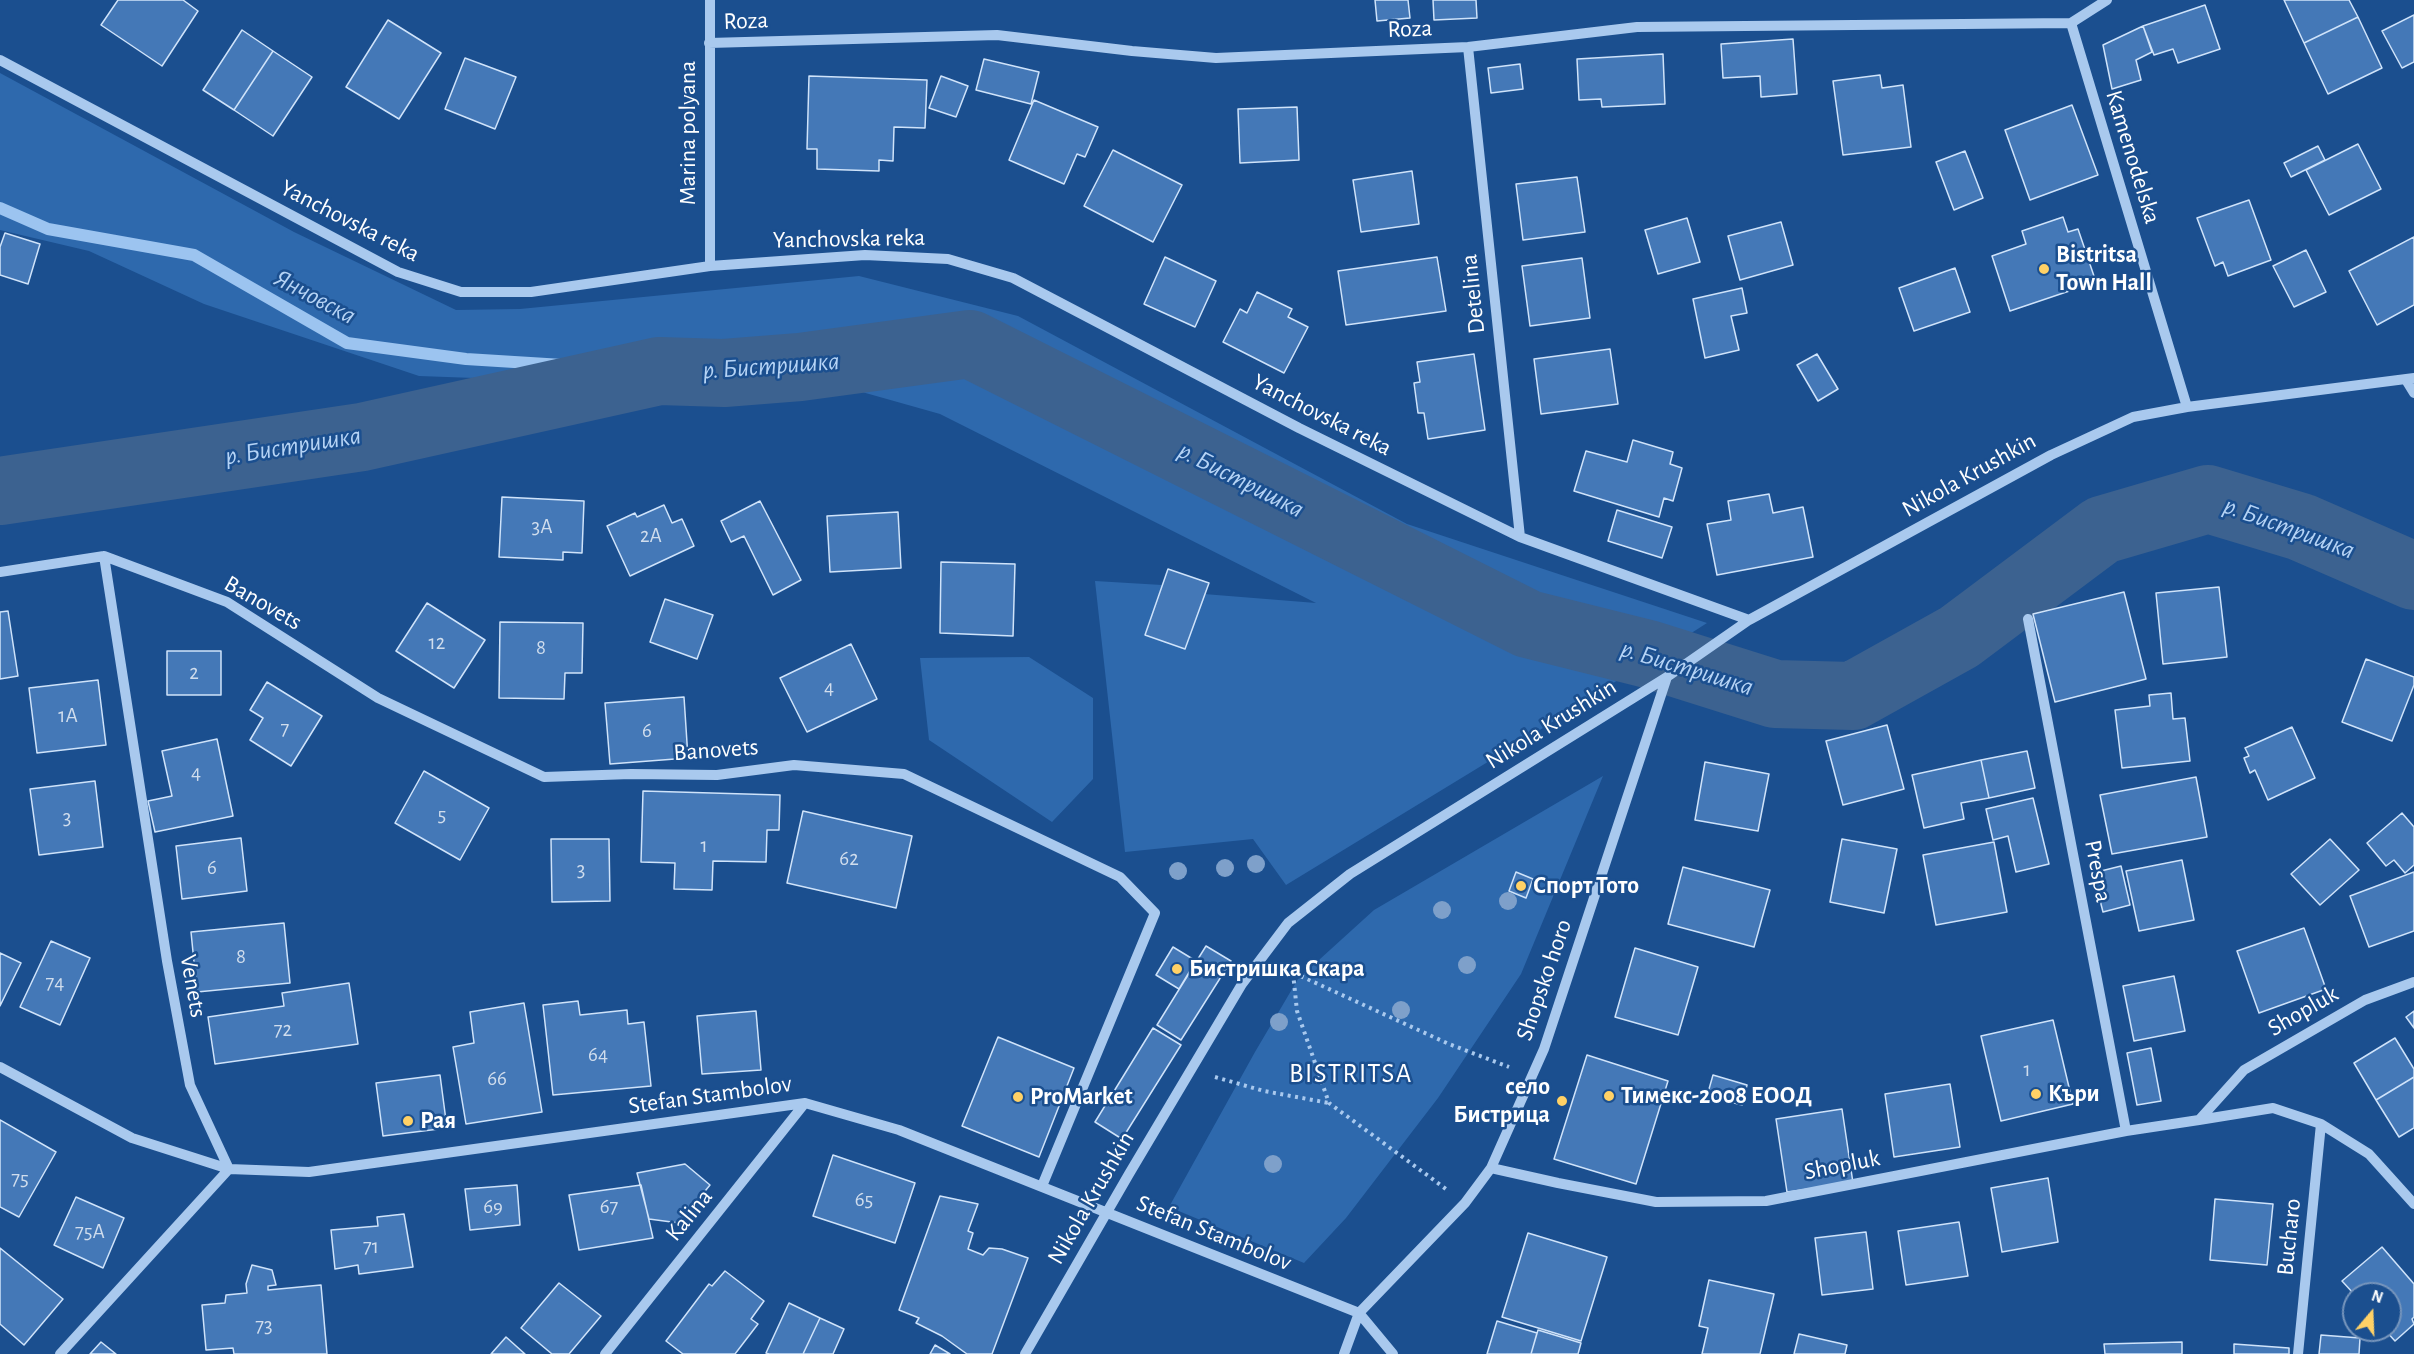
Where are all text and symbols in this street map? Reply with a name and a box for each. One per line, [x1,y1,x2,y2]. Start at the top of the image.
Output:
street label: Roza [723,6,769,36]
street label: Roza [1387,14,1433,44]
street label: Marina polyana [674,61,702,205]
street label: Kamenodelska [2099,87,2167,227]
street label: Yanchovska reka [276,174,424,268]
street label: Yanchovska reka [773,223,925,255]
place label: Bistritsa Town Hall [2056,241,2152,297]
street label: Detelina [1454,253,1492,335]
marker: Bistritsa Town Hall [2037,262,2051,276]
water label: Янчовска [269,263,361,331]
water label: р. Бистришка [702,346,840,386]
street label: Yanchovska reka [1248,368,1396,462]
water label: р. Бистришка [223,420,363,472]
street label: Nikola Krushkin [1897,426,2041,524]
water label: р. Бистришка [1173,435,1309,525]
water label: р. Бистришка [2219,490,2359,566]
house number: 3А [532,514,552,540]
house number: 2А [640,523,662,549]
street label: Banovets [219,569,307,637]
house number: 12 [429,630,445,656]
water label: р. Бистришка [1617,633,1757,703]
house number: 8 [536,635,546,661]
house number: 2 [189,660,199,686]
street label: Nikola Krushkin [1480,672,1622,776]
house number: 4 [824,675,834,701]
house number: 1А [58,703,78,729]
house number: 7 [281,716,289,742]
house number: 6 [642,718,652,744]
street label: Banovets [673,733,759,767]
house number: 4 [191,760,201,786]
house number: 5 [438,802,446,828]
house number: 3 [63,805,71,831]
house number: 1 [700,833,708,859]
street label: Prespa [2078,837,2118,905]
house number: 62 [839,846,859,872]
house number: 6 [207,855,217,881]
house number: 3 [577,857,585,883]
place label: Спорт Тото [1533,872,1639,900]
marker: Спорт Тото [1514,879,1528,893]
street label: Shopsko horo [1510,916,1578,1044]
house number: 8 [236,944,246,970]
street label: Venets [173,952,213,1020]
place label: Бистришка Скара [1189,955,1365,983]
marker: Бистришка Скара [1170,962,1184,976]
house number: 74 [46,970,64,996]
street label: Shopluk [2263,979,2343,1043]
house number: 72 [274,1017,292,1043]
house number: 64 [588,1042,608,1068]
house number: 1 [2023,1057,2031,1083]
district label: BISTRITSA [1289,1058,1413,1090]
house number: 66 [487,1066,507,1092]
street label: Stefan Stambolov [626,1069,794,1121]
place label: село Бистрица [1453,1073,1550,1129]
place label: Къри [2048,1080,2100,1108]
place label: Тимекс-2008 ЕООД [1621,1082,1812,1110]
place label: ProMarket [1030,1083,1133,1111]
marker: Къри [2029,1087,2043,1101]
marker: Тимекс-2008 ЕООД [1602,1089,1616,1103]
marker: ProMarket [1011,1090,1025,1104]
marker: село Бистрица [1555,1094,1569,1108]
place label: Рая [420,1107,456,1135]
marker: Рая [401,1114,415,1128]
street label: Nikola Krushkin [1041,1126,1141,1270]
street label: Shopluk [1802,1144,1882,1186]
house number: 75 [11,1166,29,1192]
street label: Kalina [659,1183,719,1247]
house number: 65 [855,1187,873,1213]
street label: Stefan Stambolov [1132,1189,1296,1277]
house number: 69 [483,1194,503,1220]
house number: 67 [600,1194,618,1220]
street label: Bucharo [2271,1197,2307,1277]
house number: 75А [75,1219,105,1245]
house number: 71 [363,1234,379,1260]
north arrow [2342,1282,2402,1342]
text: N [2369,1287,2385,1306]
house number: 73 [255,1313,273,1339]

